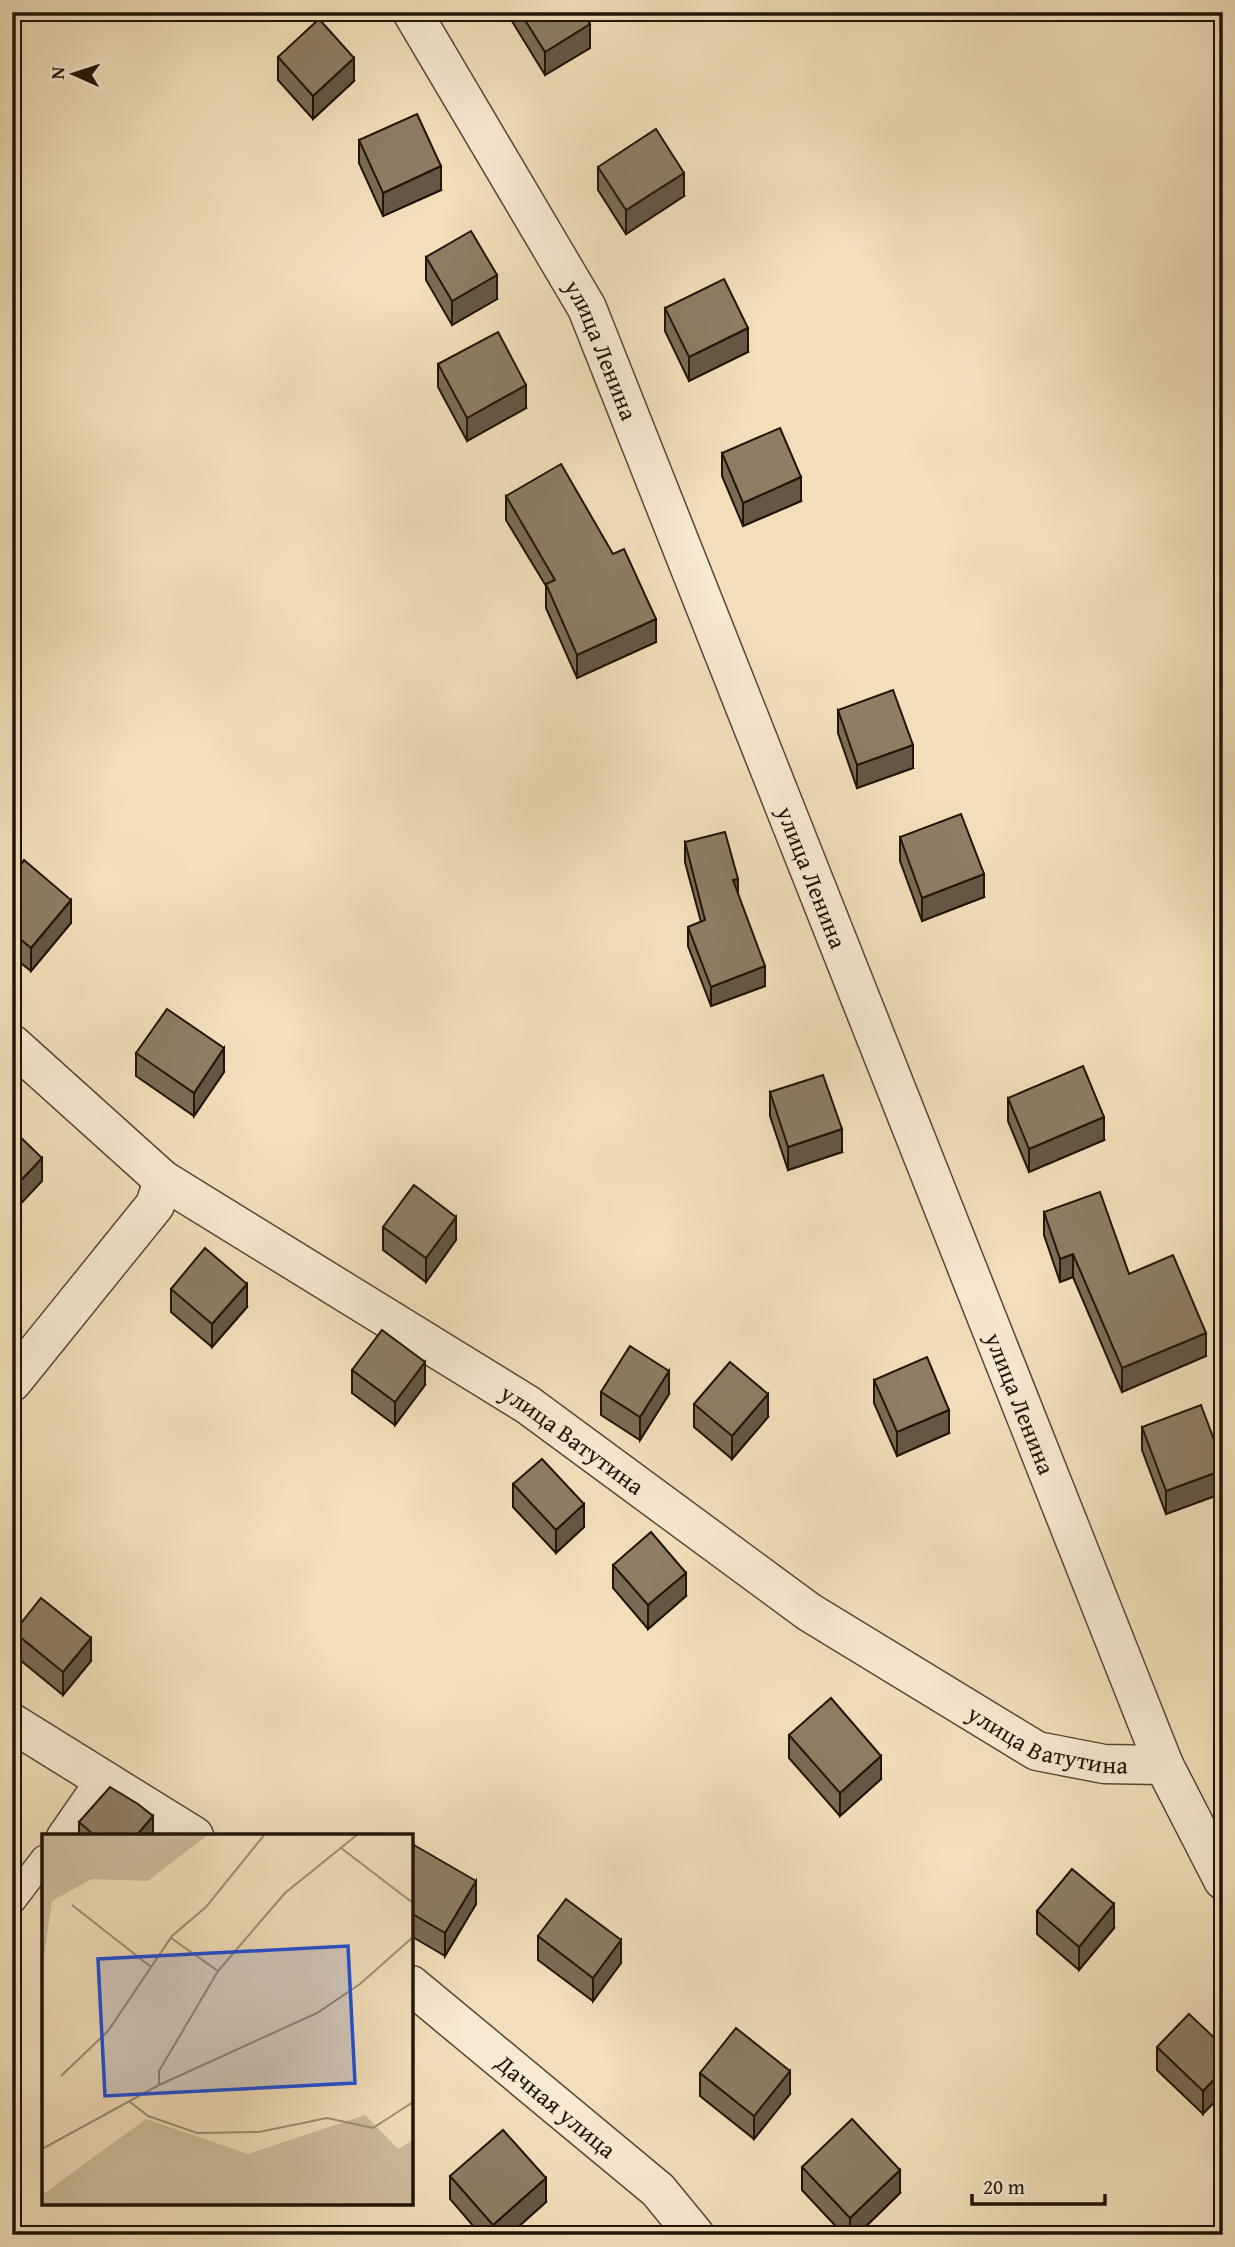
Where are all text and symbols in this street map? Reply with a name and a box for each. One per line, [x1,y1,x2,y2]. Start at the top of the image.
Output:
north arrow [38,38,108,108]
text: N [43,66,71,80]
street label: улица Ленина [556,272,647,426]
street label: улица Ленина [768,800,857,954]
street label: улица Ленина [976,1326,1065,1480]
street label: улица Ватутина [493,1374,652,1503]
street label: улица Ватутина [960,1695,1129,1782]
inset map [42,1834,413,2205]
street label: Дачная улица [488,2045,625,2167]
scale bar [972,2163,1106,2207]
text: 20 m [983,2171,1025,2202]

